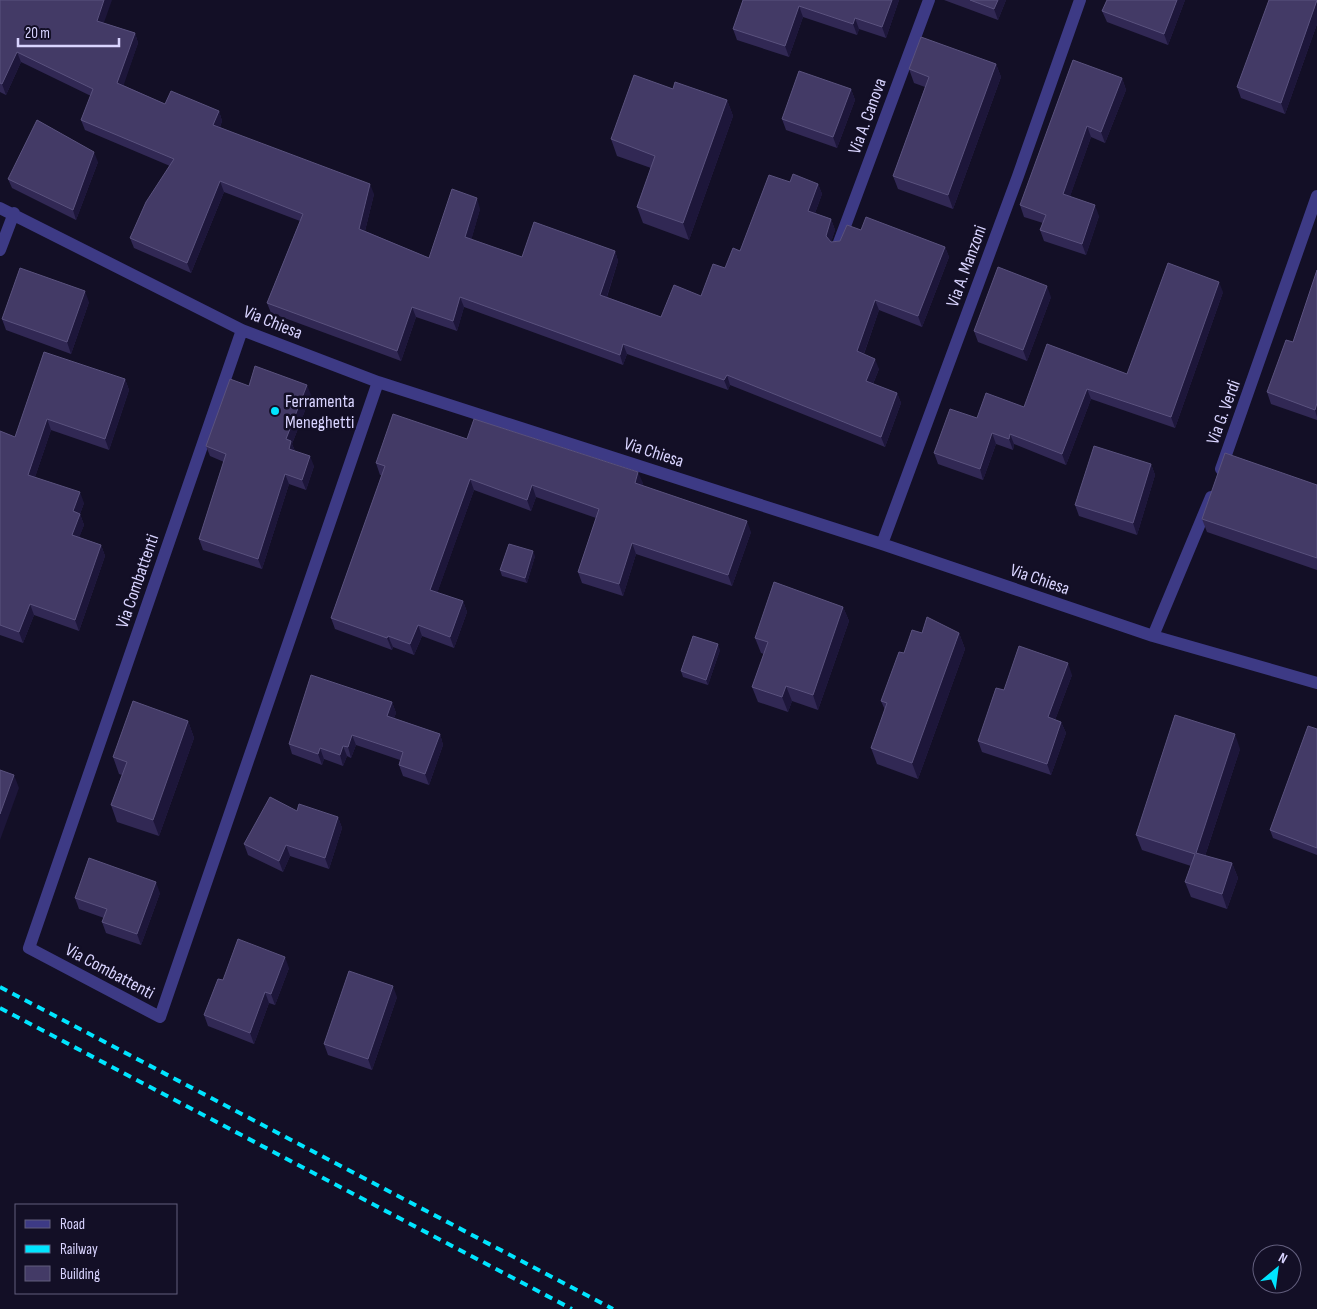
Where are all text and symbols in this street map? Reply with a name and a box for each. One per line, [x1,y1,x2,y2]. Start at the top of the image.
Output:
scale bar [18,15,119,47]
text: 20 m [25,24,50,43]
street label: Via A. Canova [844,75,891,157]
street label: Via A. Manzoni [942,222,991,310]
street label: Via Chiesa [240,301,305,344]
street label: Via G. Verdi [1202,377,1245,447]
place label: Ferramenta Meneghetti [285,391,355,433]
marker: Ferramenta Meneghetti [269,405,281,417]
street label: Via Chiesa [621,433,686,472]
street label: Via Combattenti [112,531,163,631]
street label: Via Chiesa [1007,560,1072,599]
street label: Via Combattenti [62,939,158,1004]
legend [15,1204,178,1294]
text: Road [60,1215,85,1234]
text: Railway [60,1240,98,1259]
north arrow [1252,1244,1302,1294]
text: N [1276,1249,1290,1267]
text: Building [60,1265,100,1284]

